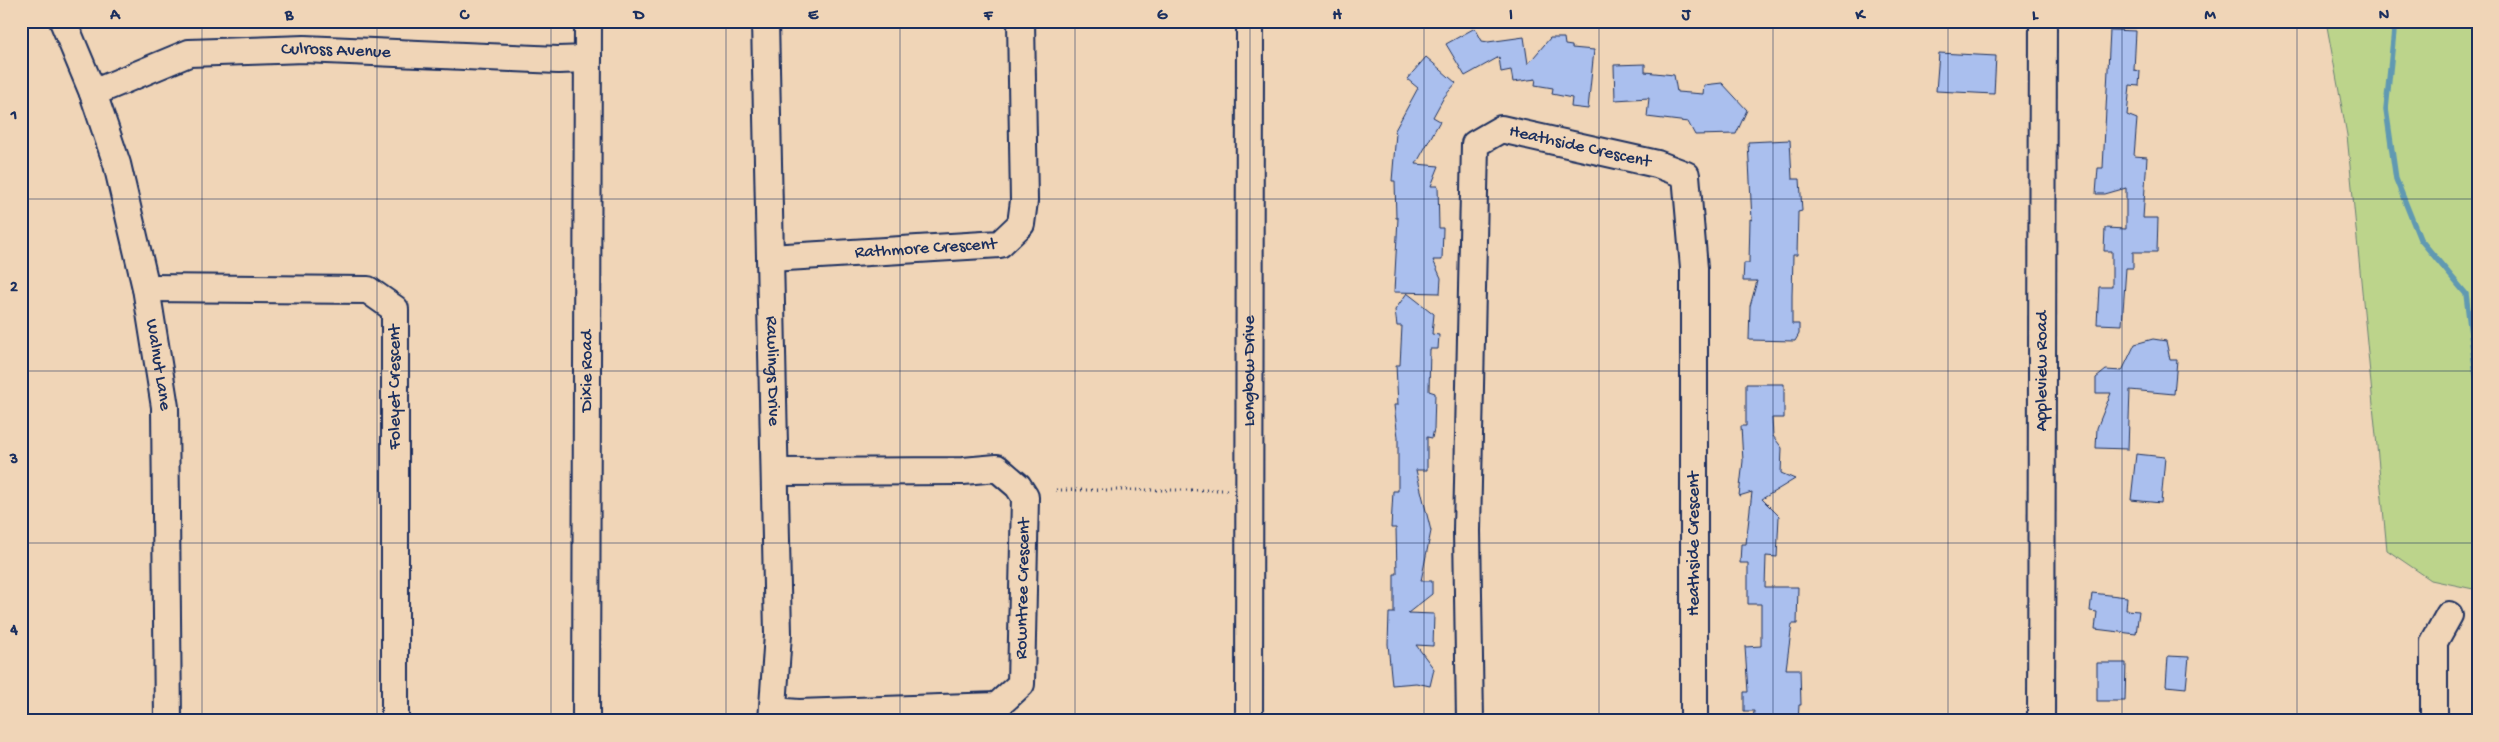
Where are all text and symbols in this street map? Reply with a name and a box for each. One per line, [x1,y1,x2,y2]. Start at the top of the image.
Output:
text: A [109,7,121,26]
text: B [284,7,294,26]
text: C [459,7,470,26]
text: D [632,7,645,26]
text: E [808,7,819,26]
text: F [983,7,994,26]
text: G [1157,7,1168,26]
text: H [1332,7,1342,26]
text: I [1509,7,1513,26]
text: J [1681,7,1692,26]
text: K [1855,7,1867,26]
text: L [2032,7,2039,26]
text: M [2204,7,2216,26]
text: N [2379,7,2390,26]
street label: Culross Avenue [281,38,392,63]
text: 1 [10,107,17,126]
street label: Heathside Crescent [1507,121,1654,173]
street label: Rathmore Crescent [854,234,999,263]
text: 2 [10,279,18,298]
street label: Appleview Road [2031,309,2053,431]
street label: Longbow Drive [1239,315,1260,427]
street label: Rawlings Drive [761,316,784,427]
street label: Walnut Lane [141,317,176,413]
street label: Foleyet Crescent [385,323,406,450]
street label: Dixie Road [576,329,598,413]
text: 3 [9,451,18,470]
street label: Heathside Crescent [1684,470,1705,616]
street label: Rowntree Crescent [1011,516,1035,660]
text: 4 [9,622,18,641]

